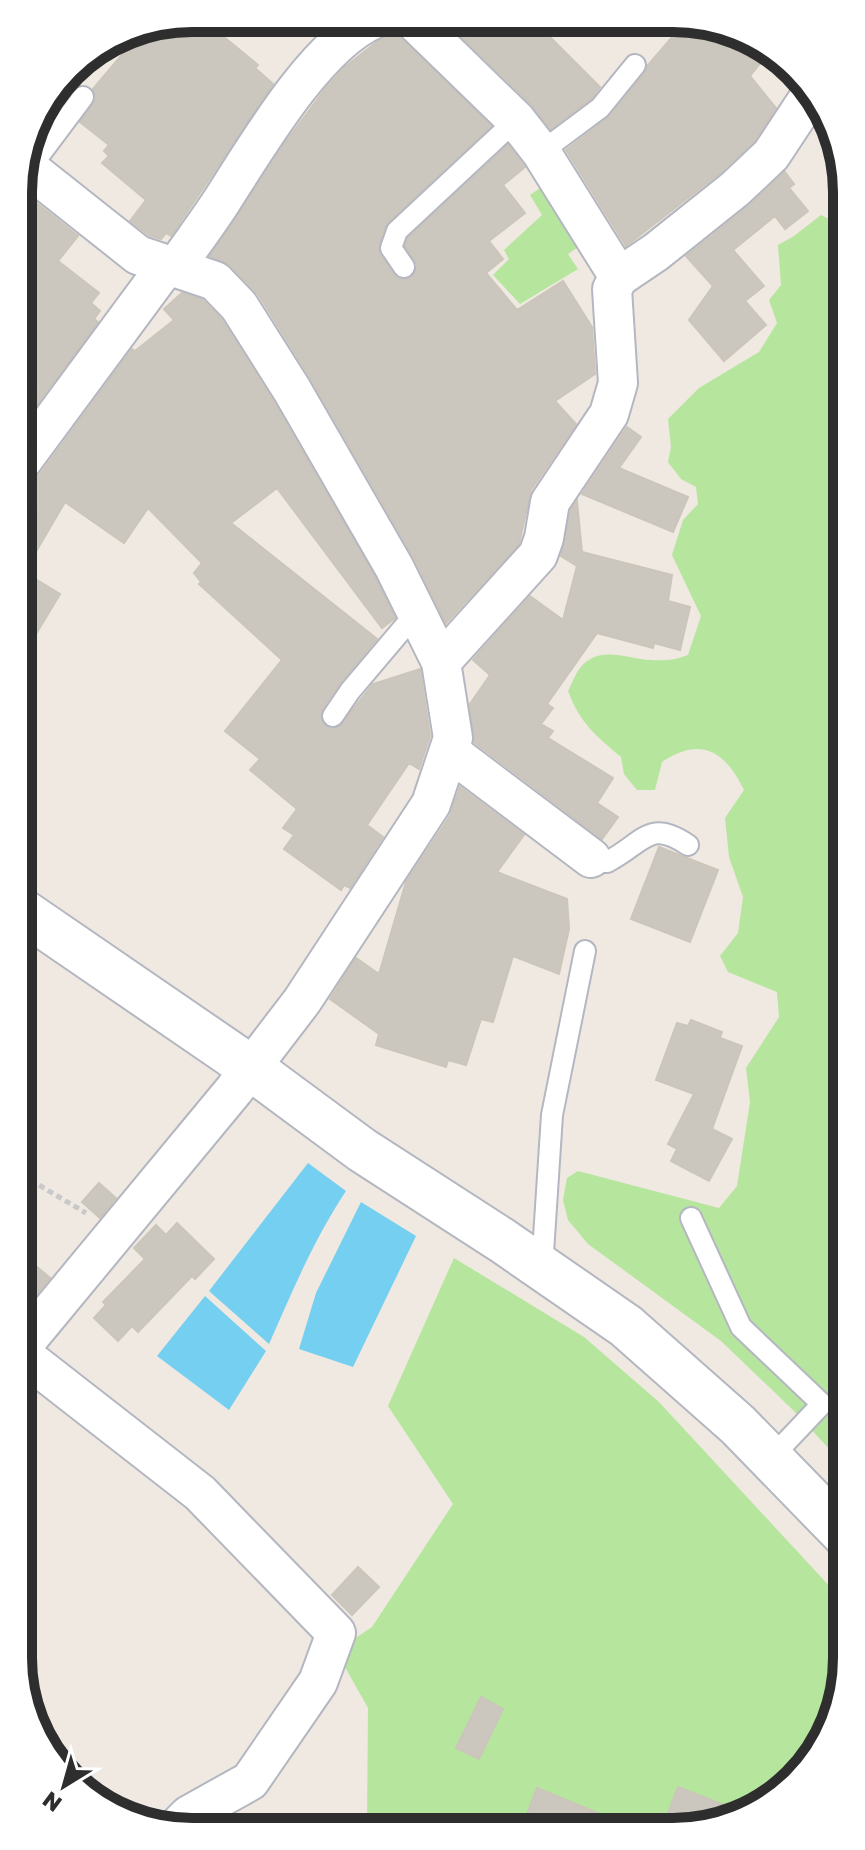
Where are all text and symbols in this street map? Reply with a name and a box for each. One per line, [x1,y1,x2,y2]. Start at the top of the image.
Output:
north arrow [24,1746,104,1826]
text: N [37,1787,66,1818]

